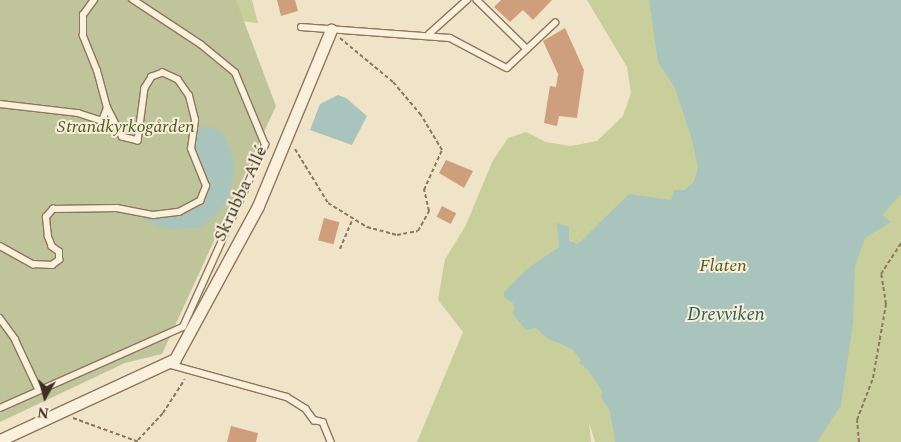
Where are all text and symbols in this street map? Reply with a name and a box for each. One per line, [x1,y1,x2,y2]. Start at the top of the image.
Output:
park label: Strandkyrkogården [57,116,195,138]
street label: Skrubba Allé [209,143,273,245]
park label: Flaten [699,255,747,277]
water label: Drevviken [687,304,765,326]
north arrow [20,372,70,422]
text: N [36,401,50,424]

